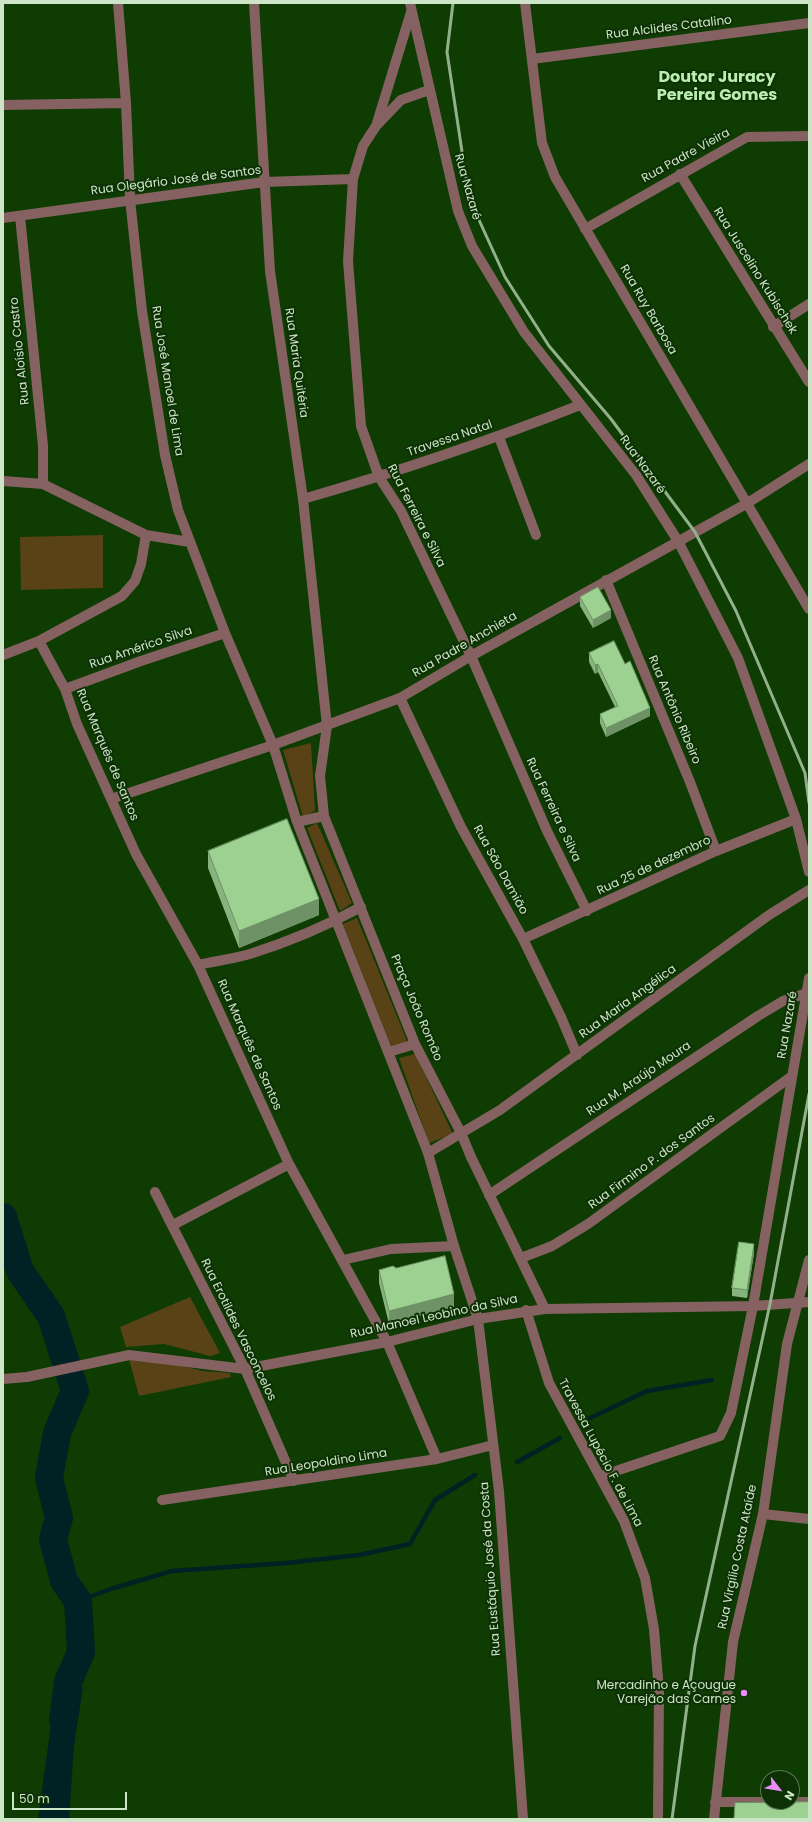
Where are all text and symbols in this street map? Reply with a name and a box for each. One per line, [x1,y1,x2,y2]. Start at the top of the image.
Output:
street label: Rua Alclides Catalino [605,13,733,43]
district label: Doutor Juracy Pereira Gomes [657,68,777,106]
street label: Rua Padre Vieira [639,126,733,186]
street label: Rua Nazaré [451,152,483,222]
street label: Rua Olegário José de Santos [90,163,262,199]
street label: Rua Juscelino Kubischek [710,205,800,337]
street label: Rua Ruy Barbosa [616,263,680,357]
street label: Rua Aloísio Castro [7,296,33,406]
street label: Rua José Manoel de Lima [148,305,186,457]
street label: Rua Maria Quitéria [281,307,311,419]
street label: Travessa Natal [406,418,494,460]
street label: Rua Nazaré [616,433,668,497]
street label: Rua Ferreira e Silva [384,462,448,570]
street label: Rua Padre Anchieta [410,609,520,681]
street label: Rua Américo Silva [88,624,194,672]
street label: Rua Antônio Ribeiro [645,654,703,766]
street label: Rua Marquês de Santos [73,687,141,823]
street label: Rua Ferreira e Silva [523,756,583,864]
street label: Rua São Damião [469,823,531,917]
street label: Rua 25 de dezembro [595,833,713,899]
street label: Praça João Romão [387,953,445,1063]
street label: Rua Maria Angélica [577,962,679,1042]
street label: Rua Marquês de Santos [214,977,284,1113]
street label: Rua Nazaré [775,990,801,1060]
street label: Rua M. Araújo Moura [584,1039,694,1119]
street label: Rua Firmino P. dos Santos [586,1111,718,1213]
street label: Rua Erotildes Vasconcelos [197,1256,279,1404]
street label: Rua Manoel Leobino da Silva [349,1292,519,1342]
street label: Travessa Lupécio F. de Lima [555,1376,645,1530]
street label: Rua Leopoldino Lima [264,1446,388,1480]
street label: Rua Eustáquio José da Costa [478,1481,504,1657]
street label: Rua Virgílio Costa Ataíde [716,1483,760,1631]
place label: Mercadinho e Açougue Varejão das Carnes [596,1679,736,1707]
marker: Mercadinho e Açougue Varejão das Carnes [739,1688,749,1698]
north arrow [760,1770,800,1810]
scale bar [14,1784,129,1810]
text: N [780,1788,798,1803]
text: 50 m [19,1790,50,1807]

